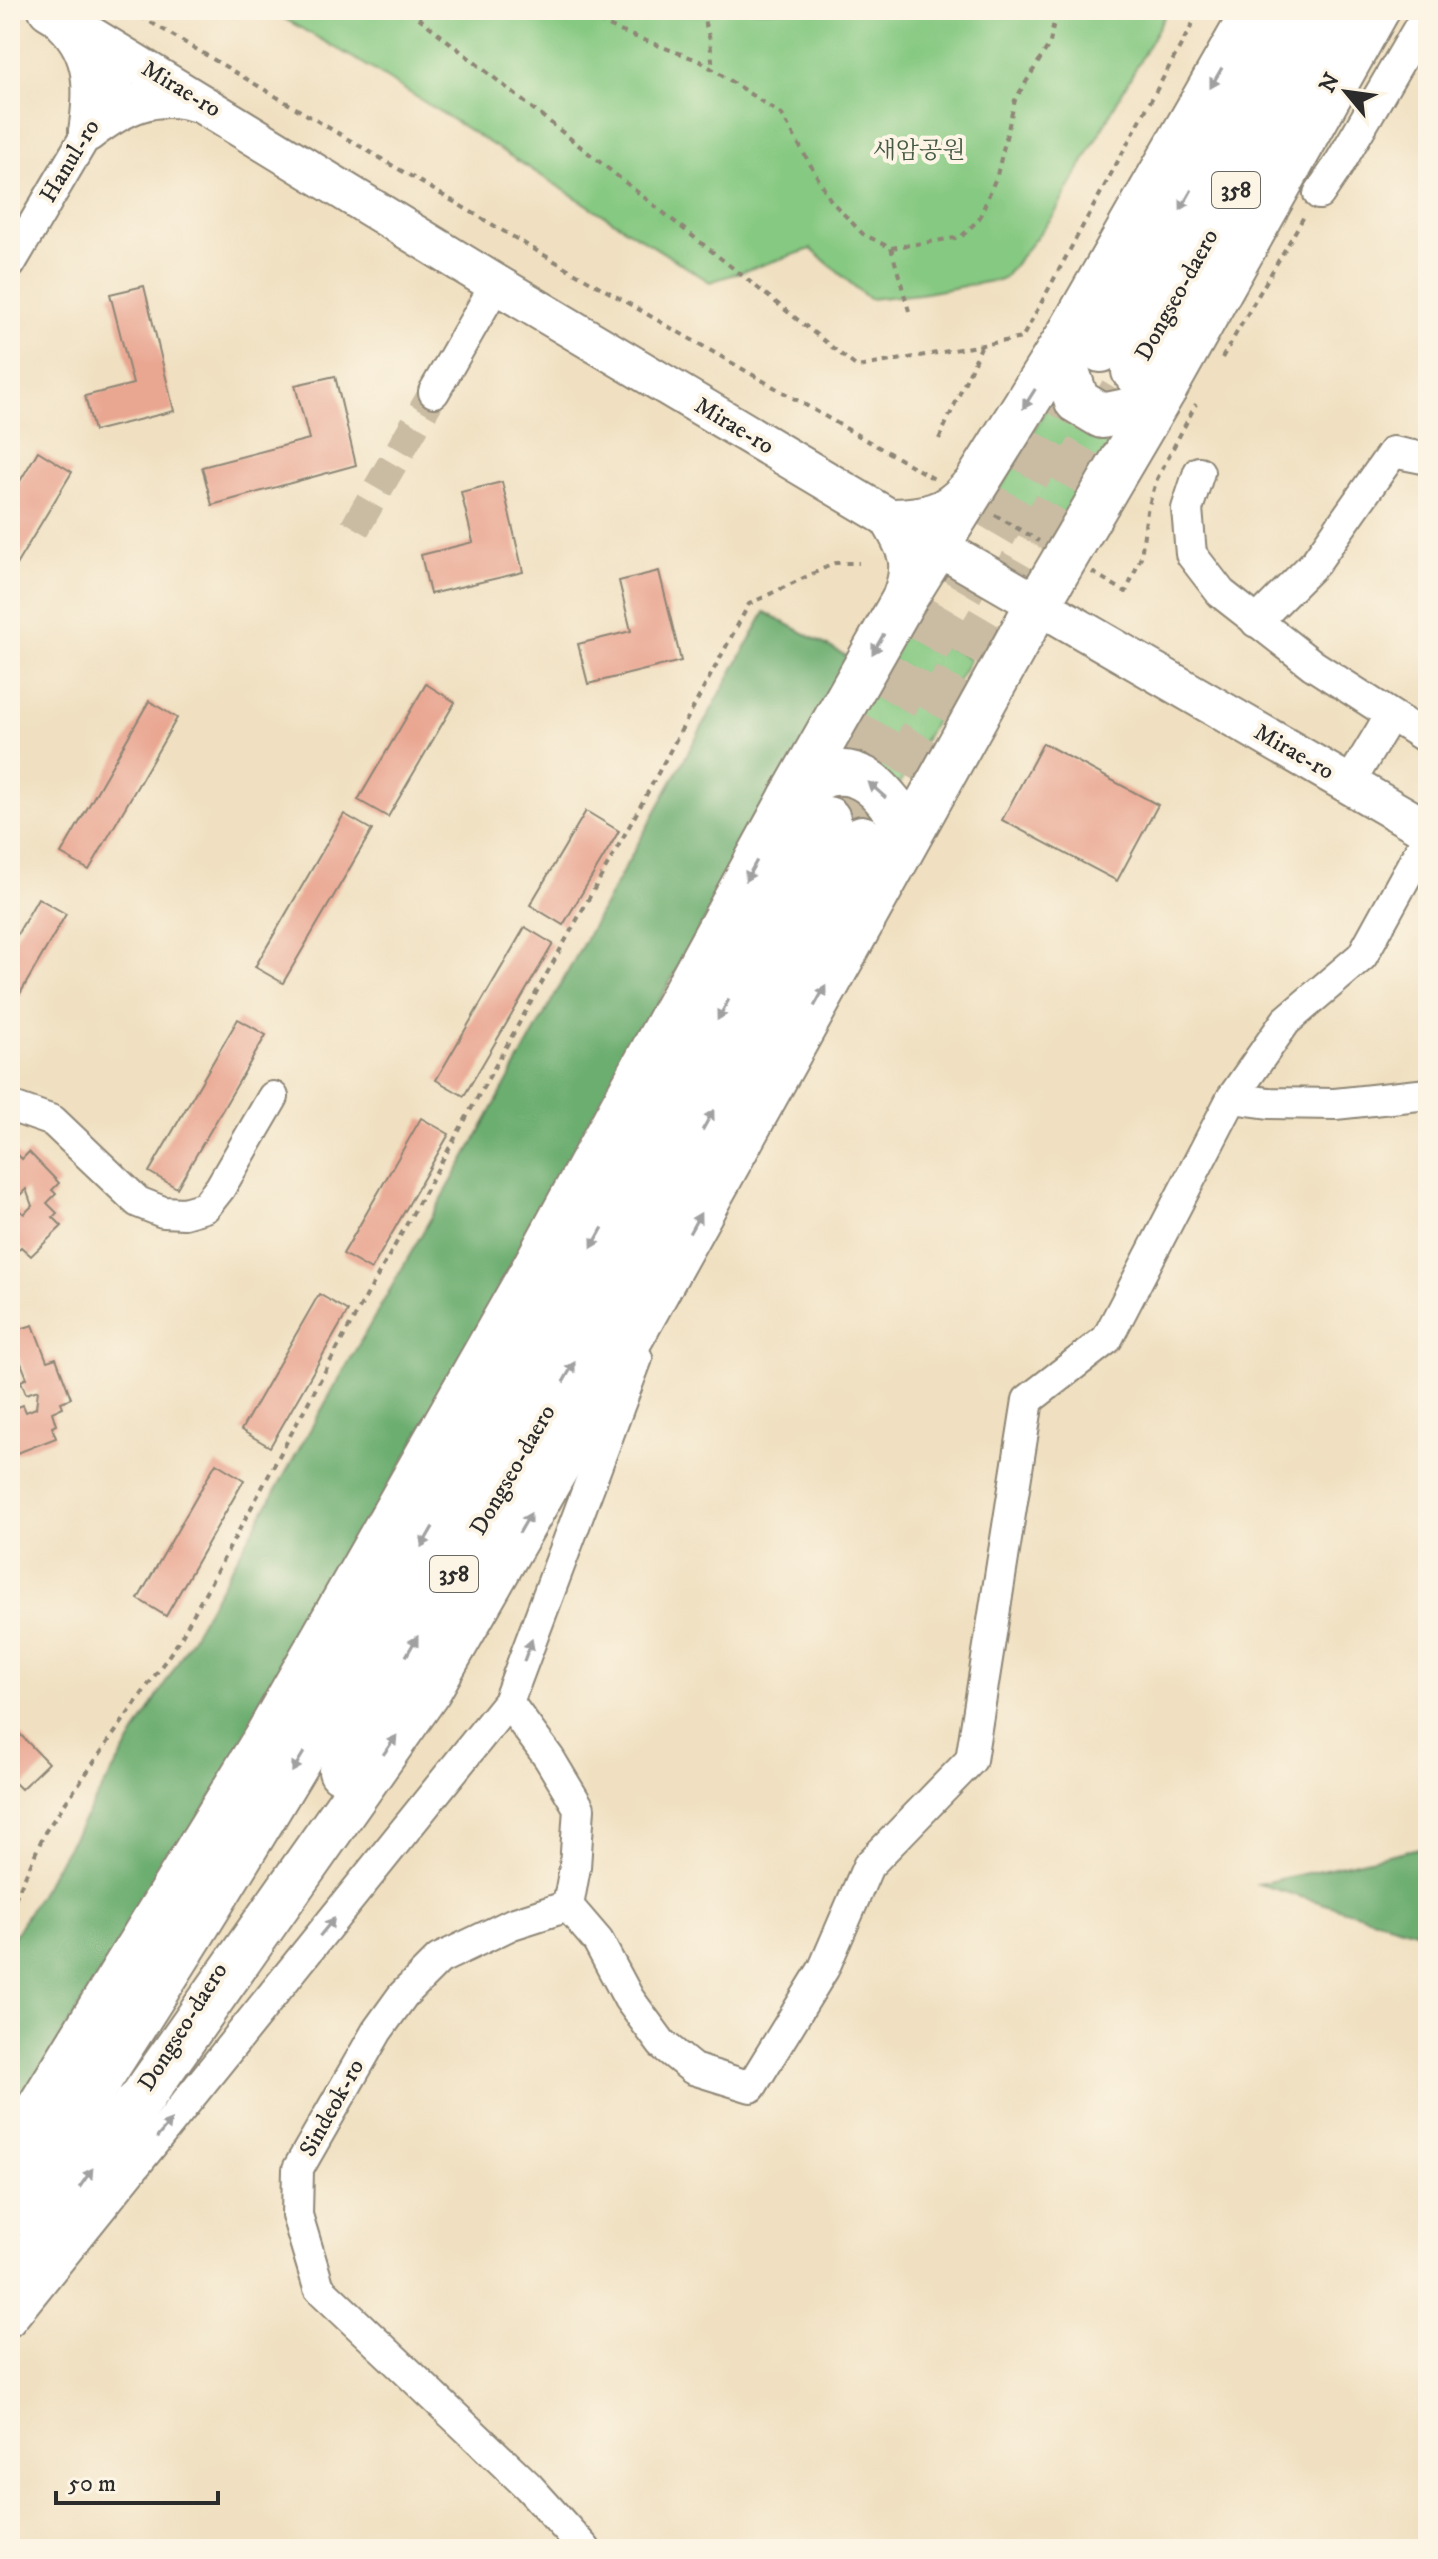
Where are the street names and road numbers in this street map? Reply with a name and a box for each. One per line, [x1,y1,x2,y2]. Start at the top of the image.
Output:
street label: Mirae-ro [136,54,226,124]
street label: Hanul-ro [33,114,107,208]
road number: 358 [1212,172,1260,208]
street label: Dongseo-daero [1129,224,1225,366]
street label: Mirae-ro [689,391,779,461]
street label: Mirae-ro [1249,717,1339,787]
street label: Dongseo-daero [464,1399,562,1541]
road number: 358 [430,1556,478,1592]
street label: Dongseo-daero [132,1957,234,2097]
street label: Sindeok-ro [293,2054,371,2162]

